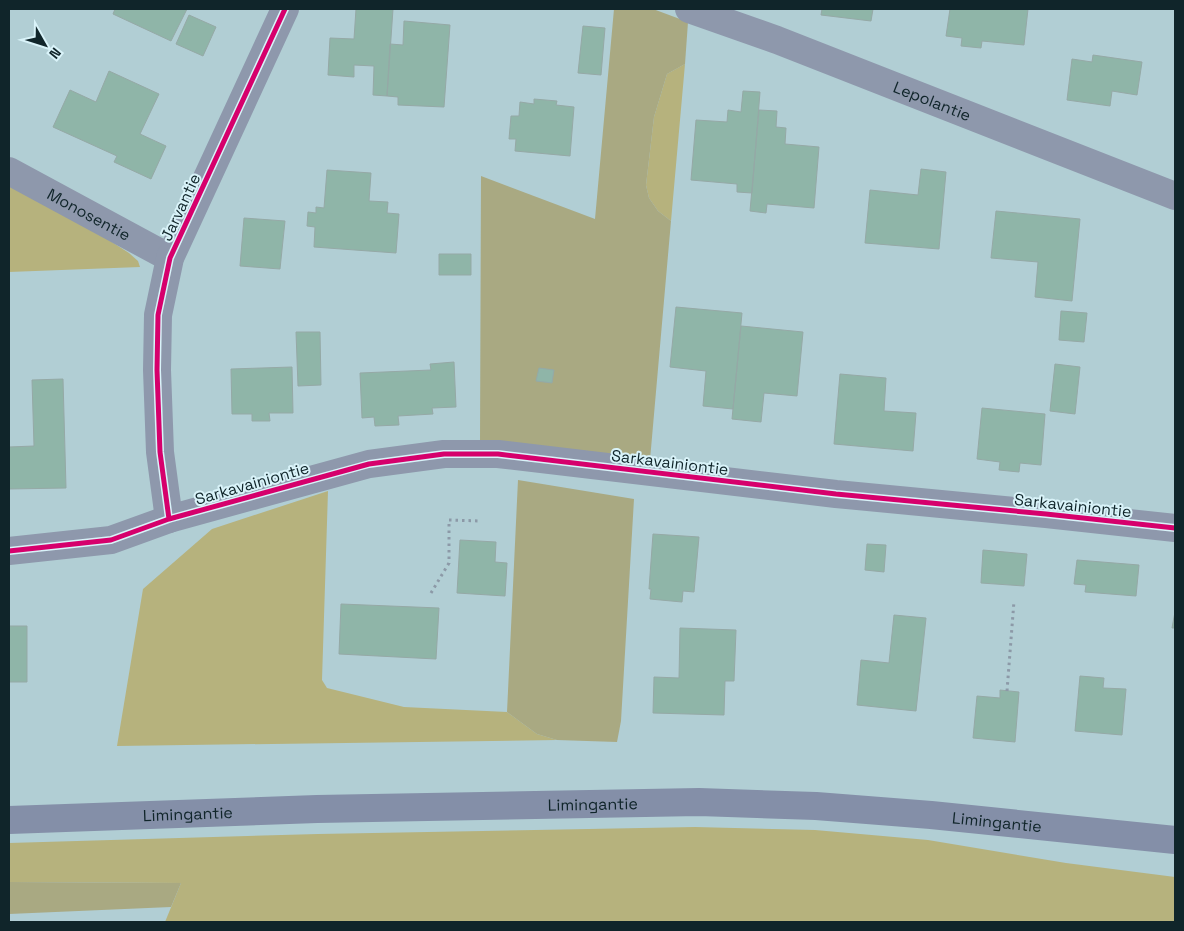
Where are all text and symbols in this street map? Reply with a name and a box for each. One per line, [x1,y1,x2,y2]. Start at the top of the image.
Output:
north arrow [20,20,70,70]
text: N [45,44,65,62]
street label: Lepolantie [890,77,974,126]
street label: Jarvantie [156,170,205,244]
street label: Monosentie [43,184,134,246]
street label: Sarkavainiontie [610,445,730,480]
street label: Sarkavainiontie [193,457,312,510]
street label: Sarkavainiontie [1013,489,1133,522]
street label: Limingantie [548,793,638,816]
street label: Limingantie [143,802,233,826]
street label: Limingantie [951,807,1043,837]

